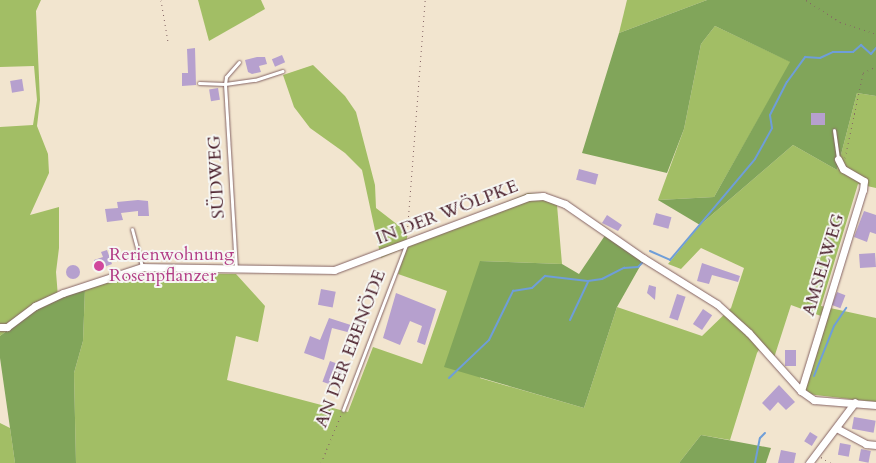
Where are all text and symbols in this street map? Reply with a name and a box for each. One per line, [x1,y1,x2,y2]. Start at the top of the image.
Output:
street label: SÜDWEG [204,135,230,219]
street label: IN DER WÖLPKE [373,176,521,250]
street label: AMSELWEG [798,211,850,319]
place label: Rerienwohnung Rosenpflanzer [109,245,234,288]
marker: Rerienwohnung Rosenpflanzer [93,260,105,272]
street label: AN DER EBENÖDE [311,267,391,431]

